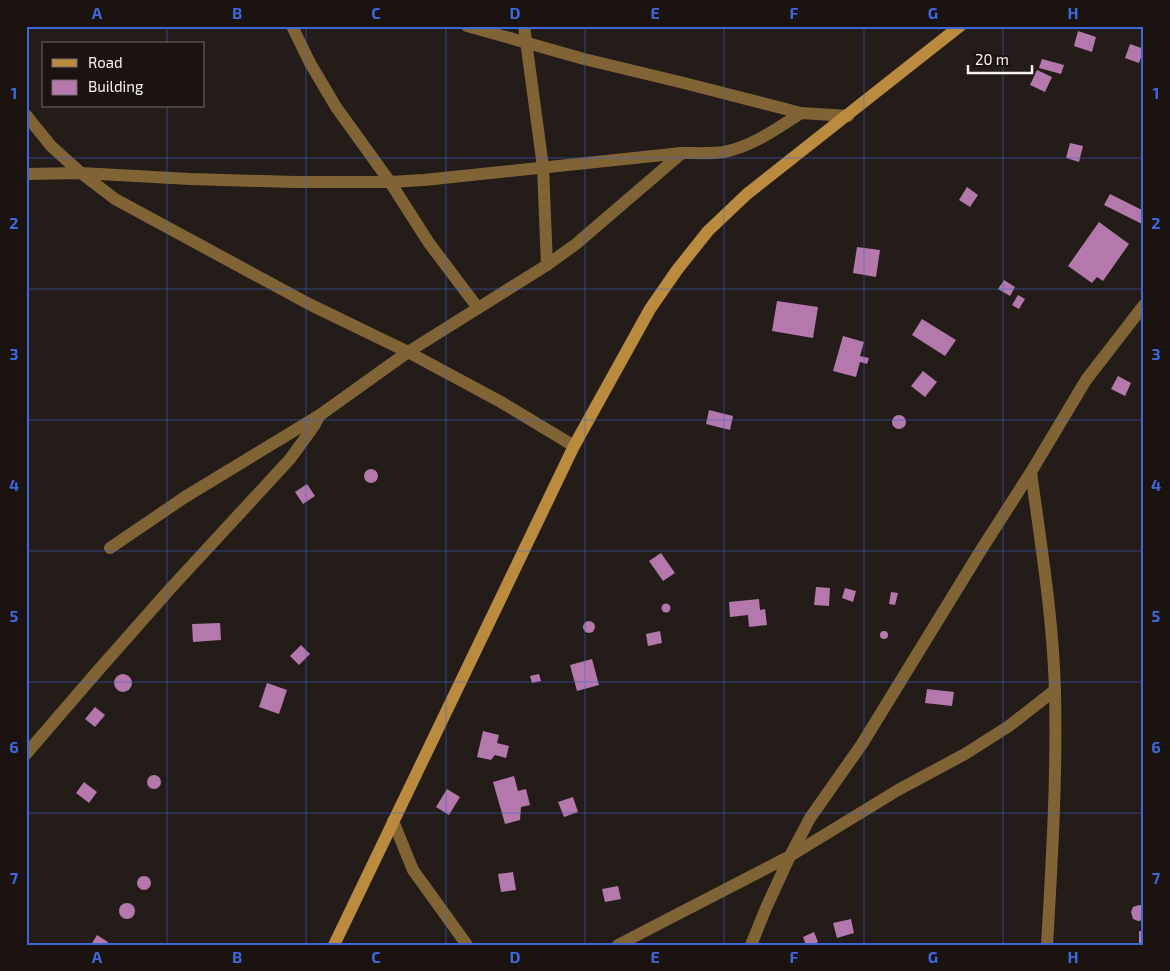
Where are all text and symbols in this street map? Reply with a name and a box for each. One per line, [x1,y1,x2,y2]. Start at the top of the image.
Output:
text: A [92,3,103,22]
text: B [232,3,242,22]
text: C [371,3,381,22]
text: D [510,3,521,22]
text: E [650,3,660,22]
text: F [790,3,799,22]
text: G [928,3,938,22]
text: H [1067,3,1079,22]
legend [42,42,205,108]
scale bar [968,42,1031,74]
text: 20 m [975,50,1009,68]
text: Road [88,53,123,71]
text: Building [88,77,144,95]
text: 1 [11,83,17,102]
text: 1 [1153,83,1159,102]
text: 2 [9,213,19,232]
text: 2 [1151,213,1161,232]
text: 3 [9,344,19,363]
text: 3 [1151,344,1161,363]
text: 4 [9,475,19,494]
text: 4 [1151,475,1161,494]
text: 5 [10,606,19,625]
text: 5 [1152,606,1161,625]
text: 6 [9,737,19,756]
text: 6 [1151,737,1161,756]
text: 7 [10,868,19,887]
text: 7 [1152,868,1161,887]
text: A [92,947,103,966]
text: B [232,947,242,966]
text: C [371,947,381,966]
text: D [510,947,521,966]
text: E [650,947,660,966]
text: F [790,947,799,966]
text: G [928,947,938,966]
text: H [1067,947,1079,966]

